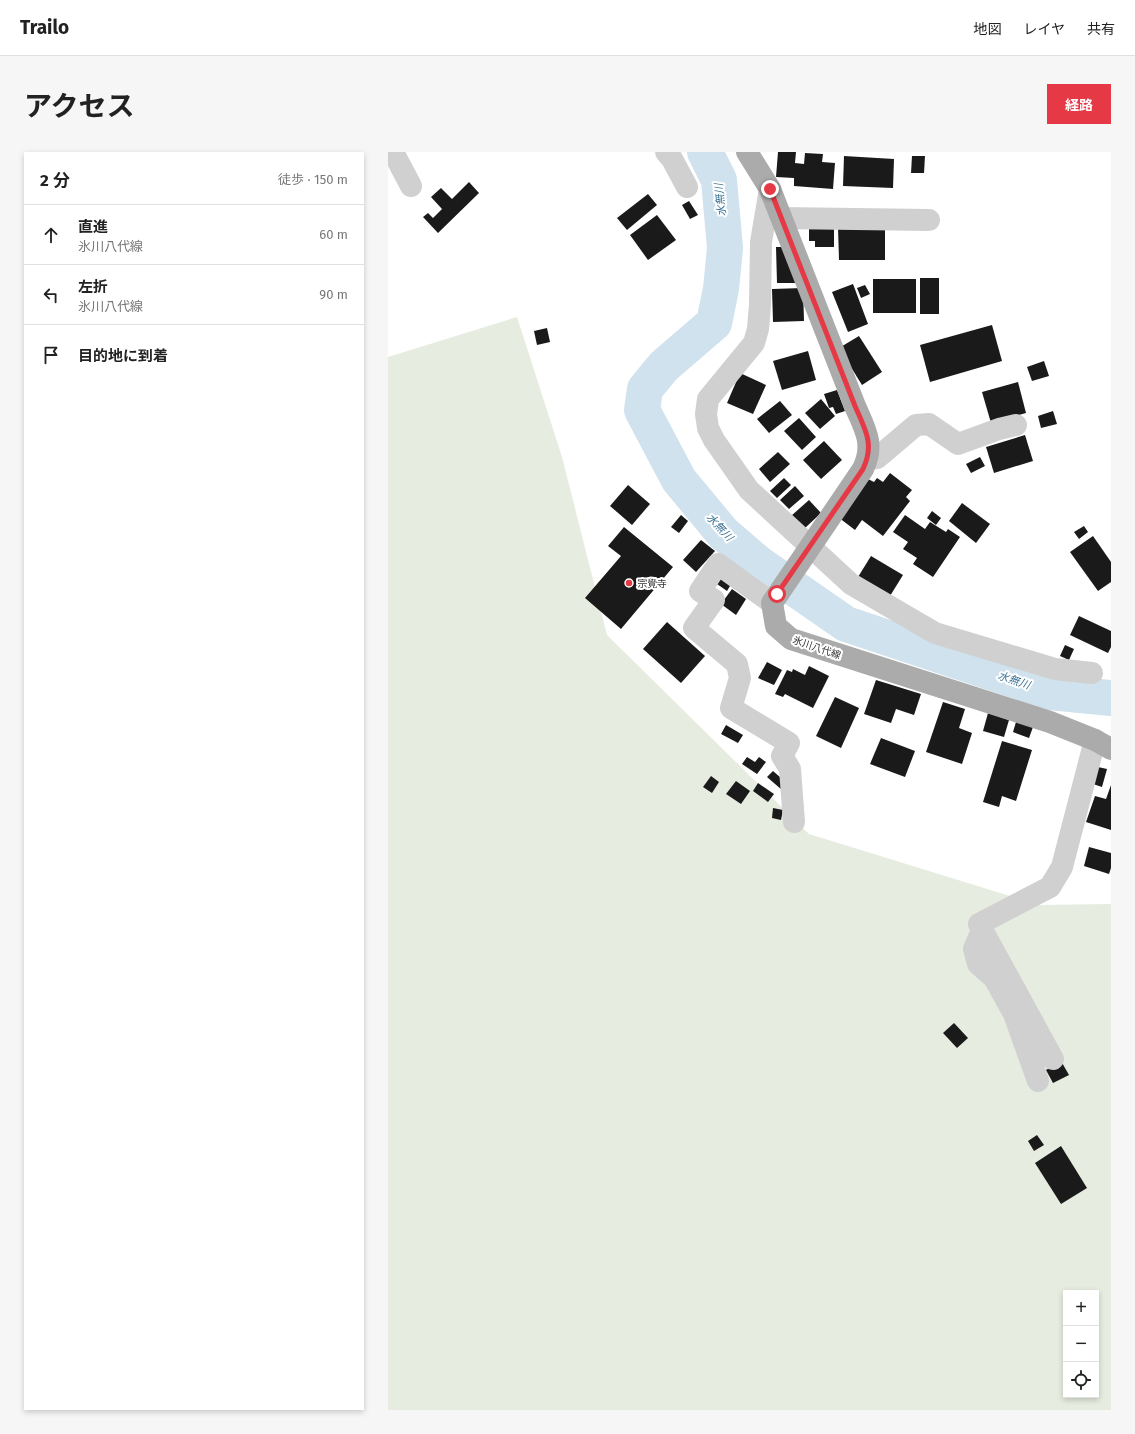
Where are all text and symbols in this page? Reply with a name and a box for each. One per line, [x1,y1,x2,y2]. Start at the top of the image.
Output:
text: Trailo [20,16,69,39]
text: 地図 [973,21,1001,38]
text: レイヤ [1023,21,1065,38]
text: 共有 [1087,21,1115,38]
button: 経路 [1047,84,1111,124]
text: アクセス [24,90,135,123]
text: 2 分 [40,170,70,191]
text: 徒歩 · 150 m [278,172,348,187]
route end [761,180,779,198]
water label: 水無川 [712,182,729,217]
text: 直進 [78,218,108,236]
icon: ahead [40,224,62,246]
text: 60 m [319,227,348,242]
text: 氷川八代線 [78,239,143,254]
text: 左折 [78,278,108,296]
icon: left [40,284,62,306]
text: 90 m [319,287,348,302]
text: 氷川八代線 [78,299,143,314]
icon: arrive [40,344,62,366]
text: 目的地に到着 [78,347,168,365]
water label: 水無川 [704,511,736,545]
marker: 宗覺寺 [624,578,634,588]
place label: 宗覺寺 [637,578,667,590]
route start [768,585,786,603]
street label: 氷川八代線 [791,634,842,662]
water label: 水無川 [996,669,1032,692]
map controls [1063,1290,1099,1398]
button: + [1063,1290,1099,1326]
button: − [1063,1326,1099,1362]
button: locate [1063,1362,1099,1398]

